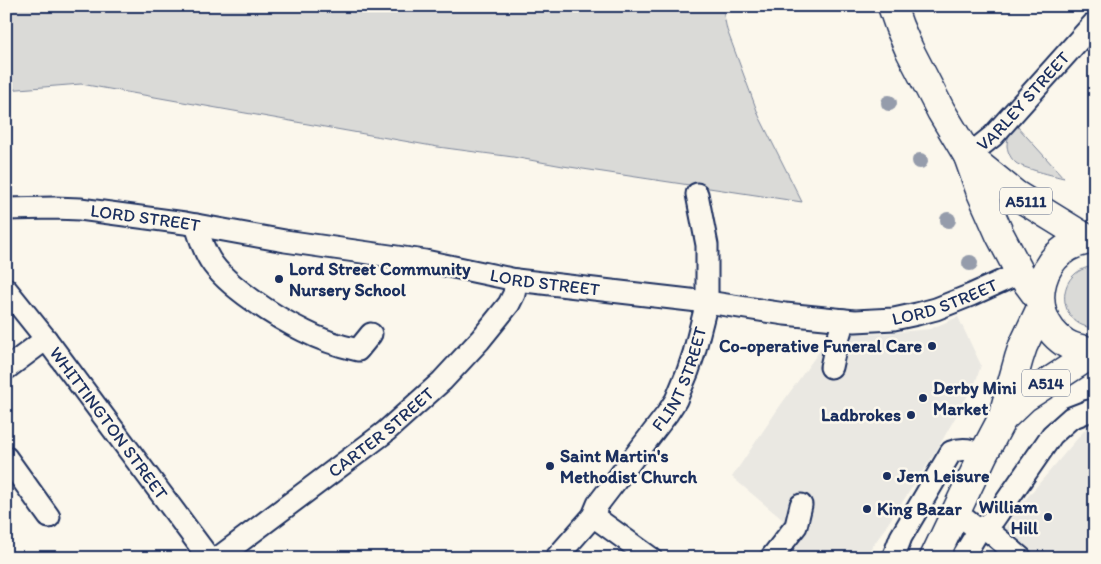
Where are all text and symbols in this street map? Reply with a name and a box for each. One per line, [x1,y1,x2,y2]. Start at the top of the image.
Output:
street label: VARLEY STREET [972,47,1074,156]
road number: A5111 [1000,188,1052,215]
street label: LORD STREET [89,200,202,237]
place label: Lord Street Community Nursery School [289,258,471,301]
street label: LORD STREET [488,264,601,301]
marker: Lord Street Community Nursery School [273,273,285,285]
street label: LORD STREET [890,274,1001,330]
street label: FLINT STREET [647,324,711,436]
place label: Co-operative Funeral Care [719,335,922,357]
marker: Co-operative Funeral Care [926,340,938,352]
street label: WHITTINGTON STREET [45,342,173,504]
road number: A514 [1022,369,1070,396]
place label: Derby Mini Market [933,377,1016,420]
street label: CARTER STREET [324,382,439,482]
marker: Derby Mini Market [917,392,929,404]
place label: Ladbrokes [821,404,901,426]
marker: Ladbrokes [905,409,917,421]
place label: Saint Martin's Methodist Church [560,445,697,488]
marker: Saint Martin's Methodist Church [544,460,556,472]
place label: Jem Leisure [896,465,990,487]
marker: Jem Leisure [881,470,893,482]
place label: William Hill [979,496,1039,539]
place label: King Bazar [877,498,962,520]
marker: King Bazar [861,503,873,515]
marker: William Hill [1042,511,1054,523]

